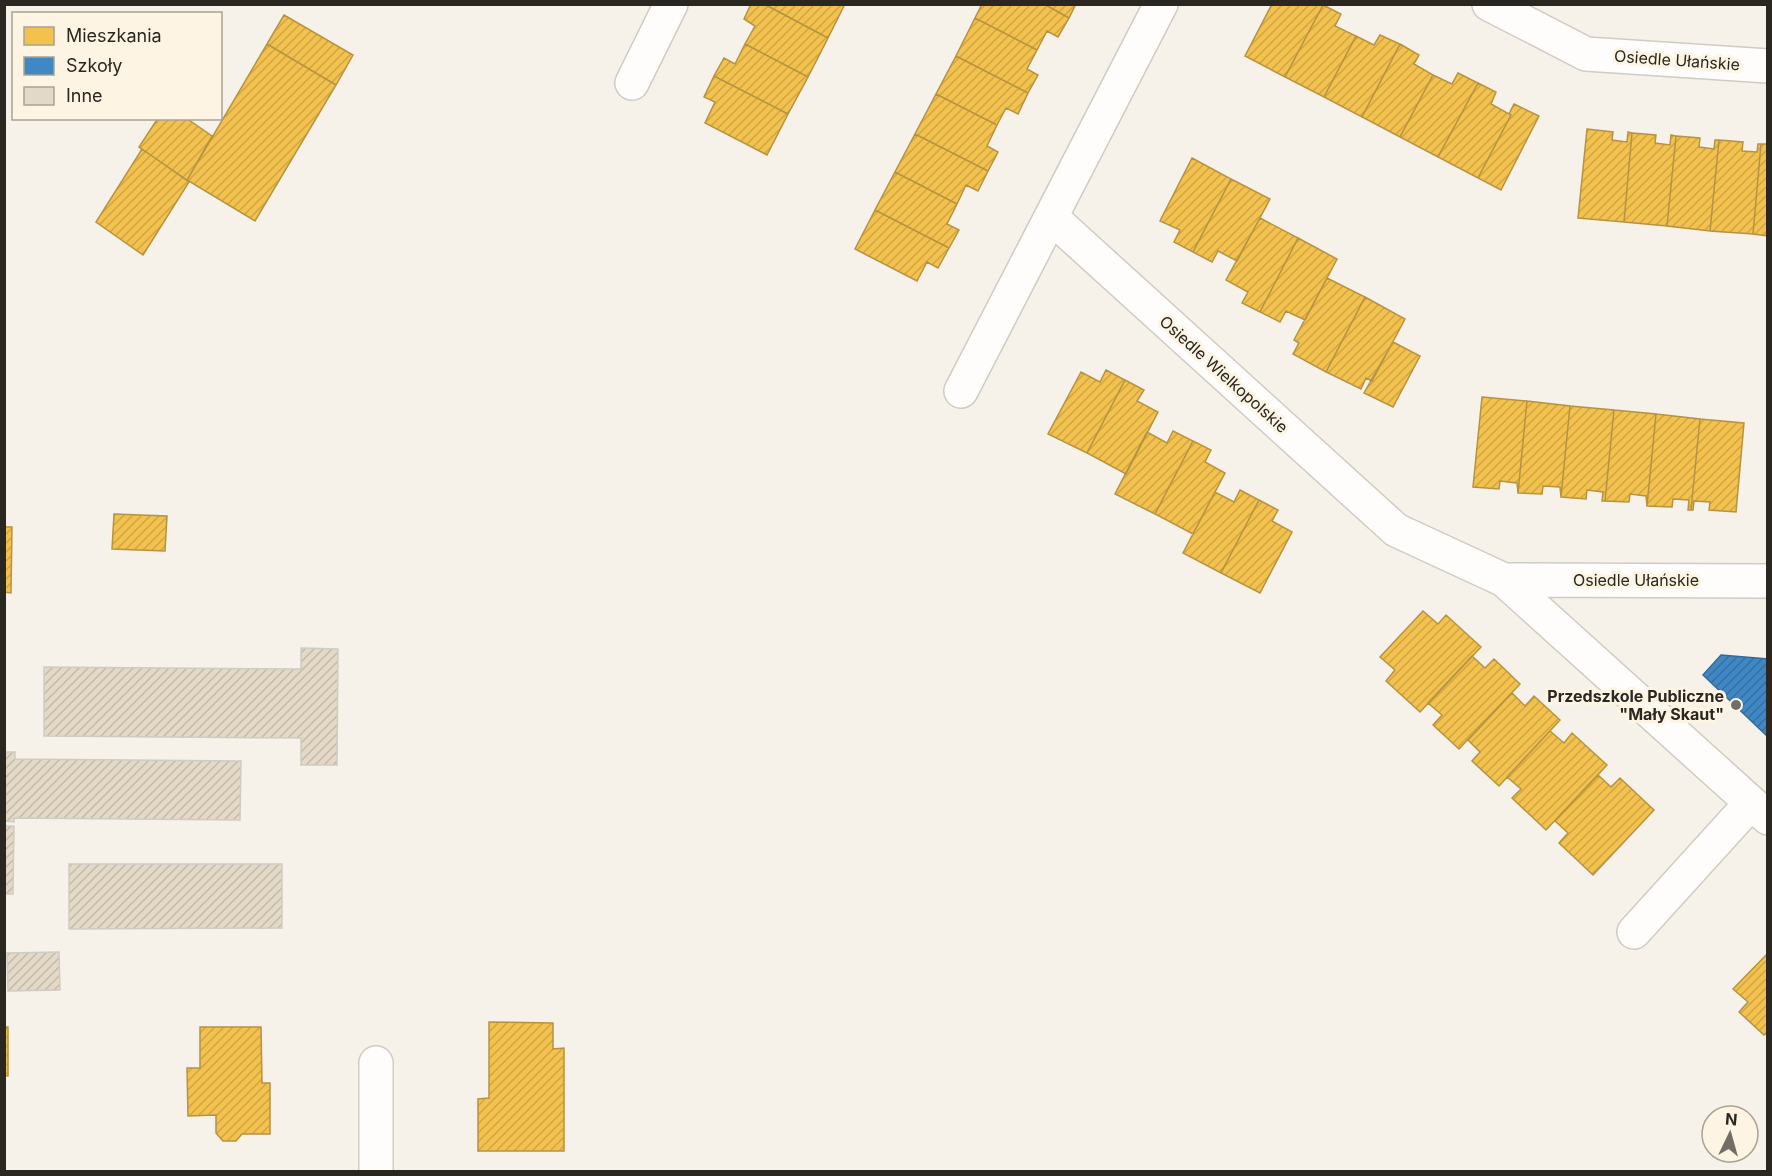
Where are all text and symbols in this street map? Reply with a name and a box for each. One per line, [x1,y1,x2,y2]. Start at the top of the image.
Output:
legend [12,12,222,120]
text: Mieszkania [66,25,162,46]
street label: Osiedle Ułańskie [1613,46,1741,74]
text: Szkoły [66,55,122,76]
text: Inne [66,85,103,106]
street label: Osiedle Wielkopolskie [1156,311,1292,437]
street label: Osiedle Ułańskie [1573,570,1699,590]
place label: Przedszkole Publiczne "Mały Skaut" [1547,686,1724,724]
marker: Przedszkole Publiczne "Mały Skaut" [1729,698,1743,712]
north arrow [1700,1104,1760,1164]
text: N [1724,1109,1738,1130]

